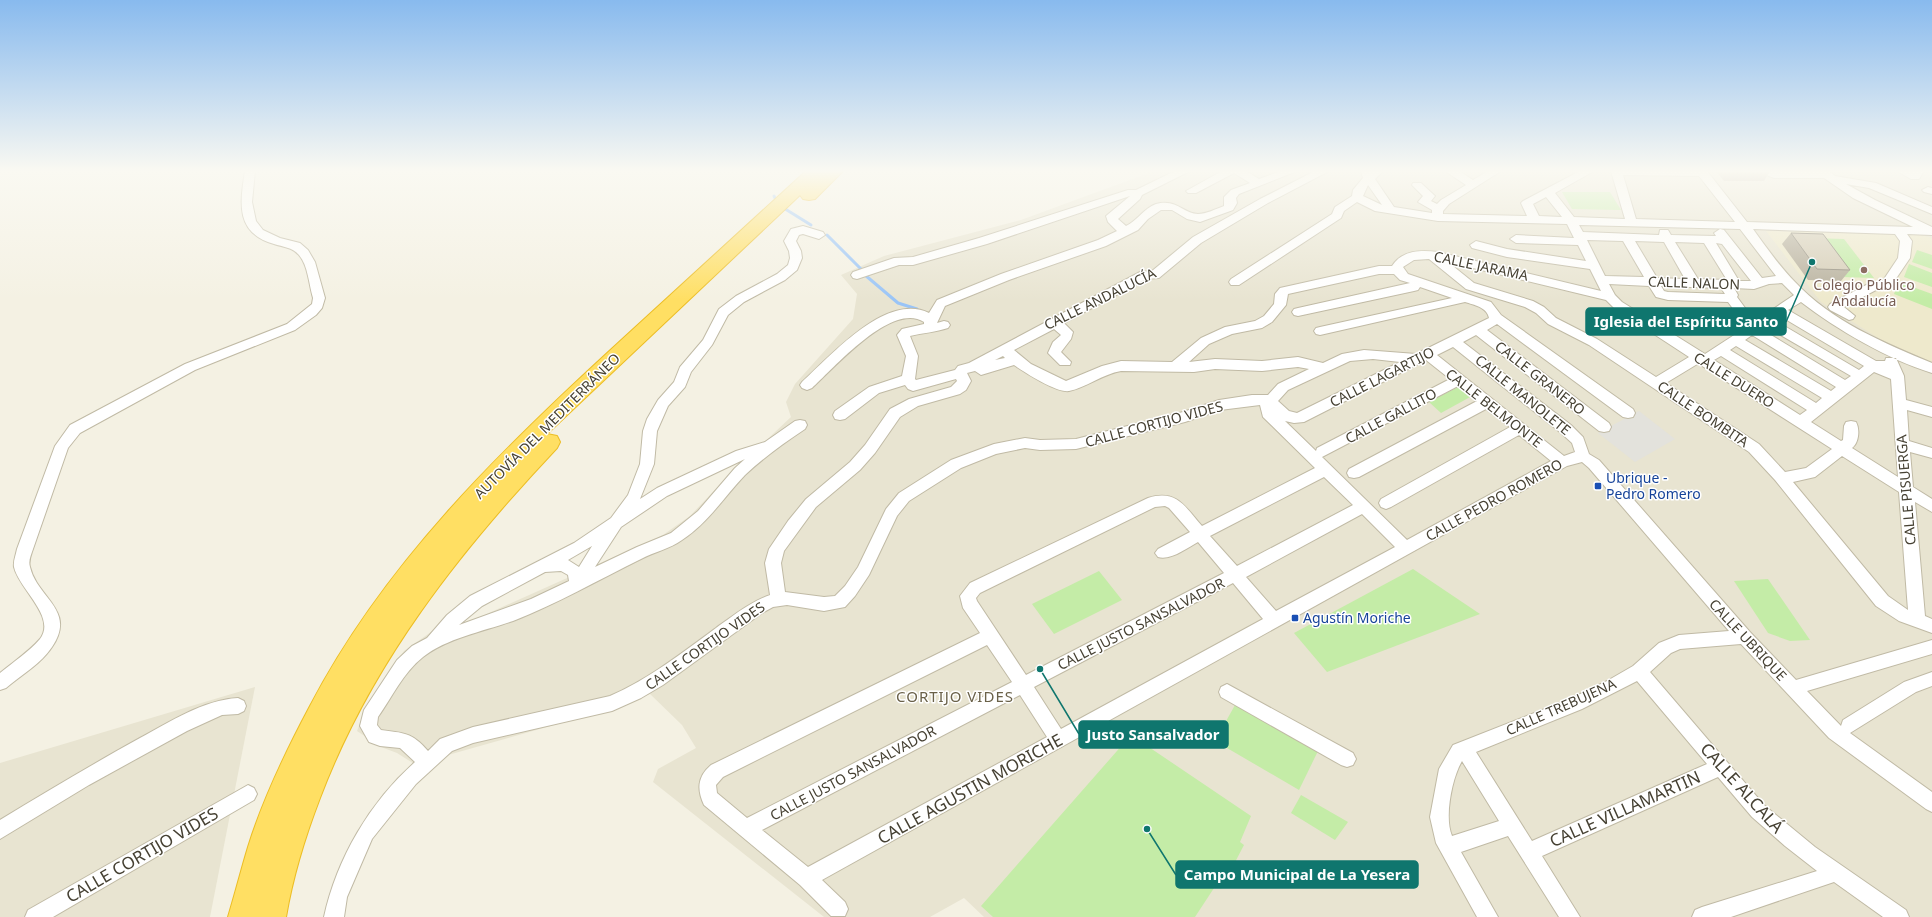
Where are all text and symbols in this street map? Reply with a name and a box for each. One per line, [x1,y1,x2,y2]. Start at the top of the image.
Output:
street label: CALLE JARAMA [1432,246,1530,285]
street label: CALLE ANDALUCÍA [1041,263,1159,334]
marker: Colegio Público Andalucía [1859,265,1869,275]
street label: CALLE NALON [1648,271,1740,294]
place label: Colegio Público Andalucía [1813,275,1915,310]
callout: Iglesia del Espíritu Santo [1586,308,1786,335]
text: Iglesia del Espíritu Santo [1594,311,1778,331]
street label: CALLE GRANERO [1491,336,1589,419]
street label: CALLE LAGARTIJO [1326,342,1437,411]
street label: CALLE DUERO [1690,347,1778,412]
street label: AUTOVÍA DEL MEDITERRÁNEO [470,349,624,503]
street label: CALLE MANOLETE [1472,350,1575,439]
street label: CALLE BELMONTE [1442,364,1547,451]
street label: CALLE BOMBITA [1654,376,1753,451]
street label: CALLE GALLITO [1342,383,1440,448]
street label: CALLE CORTIJO VIDES [1083,396,1225,451]
street label: CALLE PISUERGA [1891,434,1920,546]
street label: CALLE PEDRO ROMERO [1422,454,1566,545]
place label: Ubrique - Pedro Romero [1606,468,1701,503]
marker: Ubrique - Pedro Romero [1593,481,1603,491]
street label: CALLE JUSTO SANSALVADOR [1054,573,1228,674]
street label: CALLE UBRIQUE [1705,595,1791,685]
street label: CALLE CORTIJO VIDES [641,597,769,694]
place label: Agustín Moriche [1303,608,1411,627]
marker: Agustín Moriche [1290,613,1300,623]
street label: CALLE TREBUJENA [1503,674,1619,739]
district label: CORTIJO VIDES [896,686,1014,706]
street label: CALLE JUSTO SANSALVADOR [766,721,939,824]
callout: Justo Sansalvador [1079,721,1228,748]
text: Justo Sansalvador [1084,724,1220,744]
street label: CALLE AGUSTIN MORICHE [873,728,1066,849]
street label: CALLE ALCALÁ [1696,738,1789,838]
street label: CALLE VILLAMARTIN [1546,765,1704,852]
street label: CALLE CORTIJO VIDES [61,802,222,908]
callout: Campo Municipal de La Yesera [1176,861,1418,888]
text: Campo Municipal de La Yesera [1184,864,1410,884]

